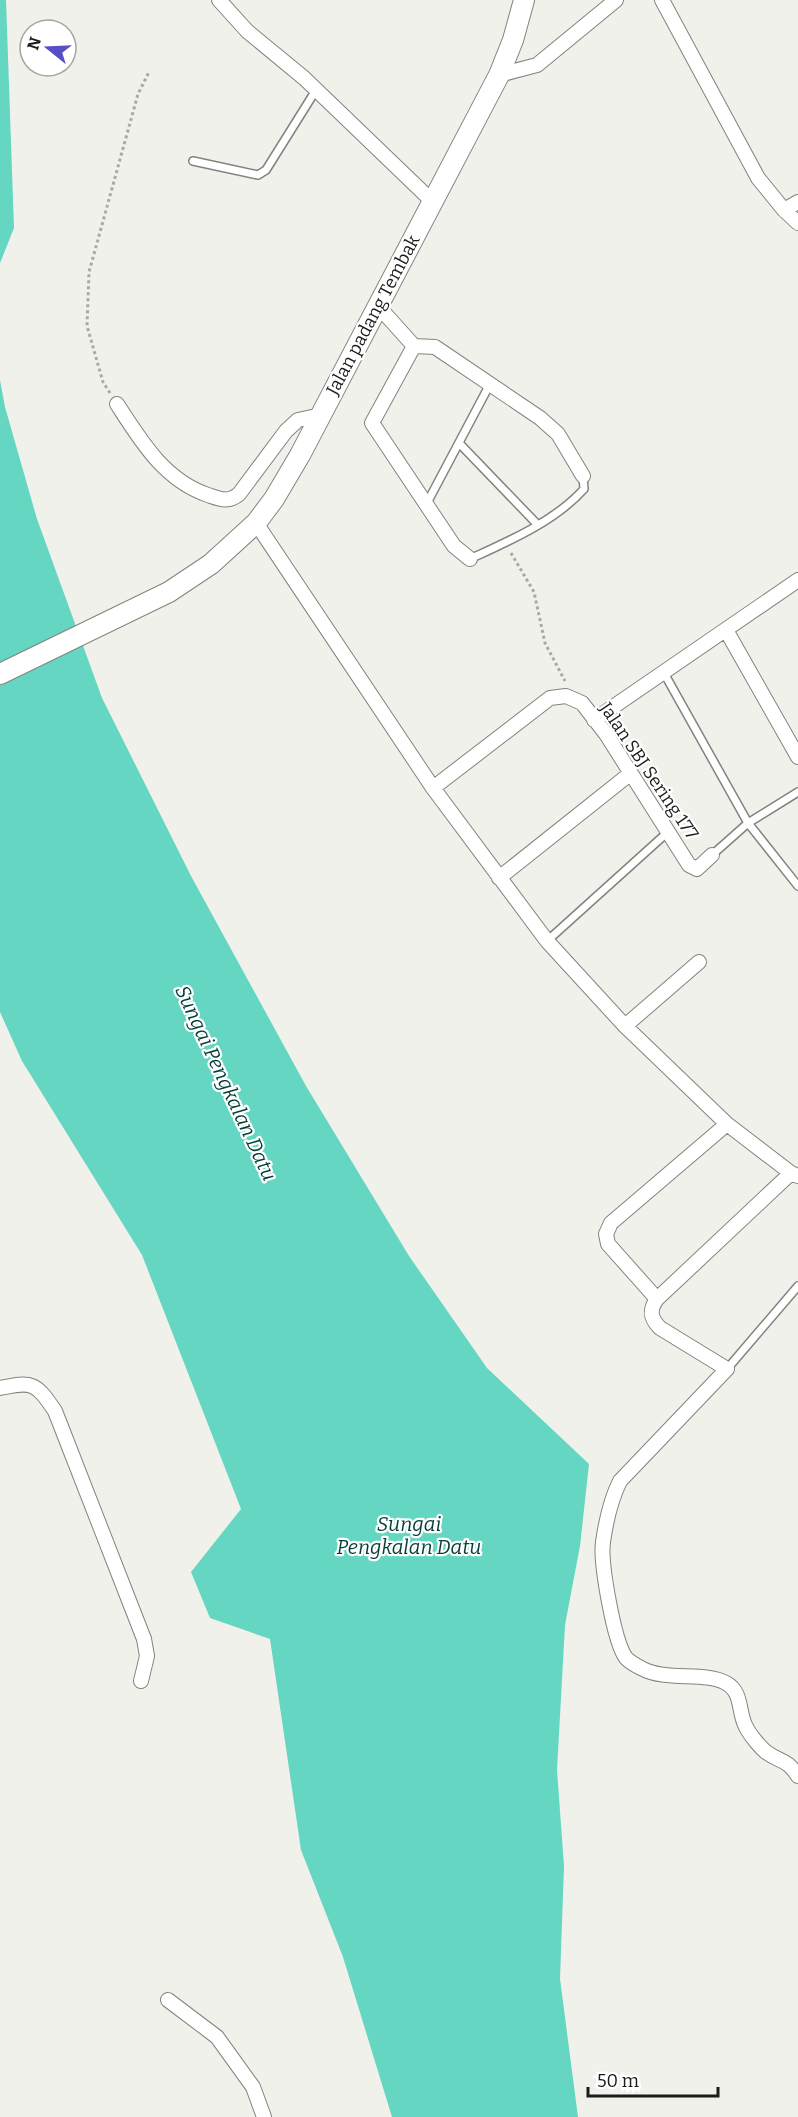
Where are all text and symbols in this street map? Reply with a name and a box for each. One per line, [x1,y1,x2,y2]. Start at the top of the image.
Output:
north arrow [18,18,78,78]
text: N [23,35,45,52]
street label: Jalan padang Tembak [321,230,425,400]
street label: Jalan SBJ Sering 177 [594,697,703,844]
water label: Sungai Pengkalan Datu [170,981,282,1185]
water label: Sungai Pengkalan Datu [337,1512,481,1559]
scale bar [588,2060,718,2098]
text: 50 m [597,2070,639,2092]

